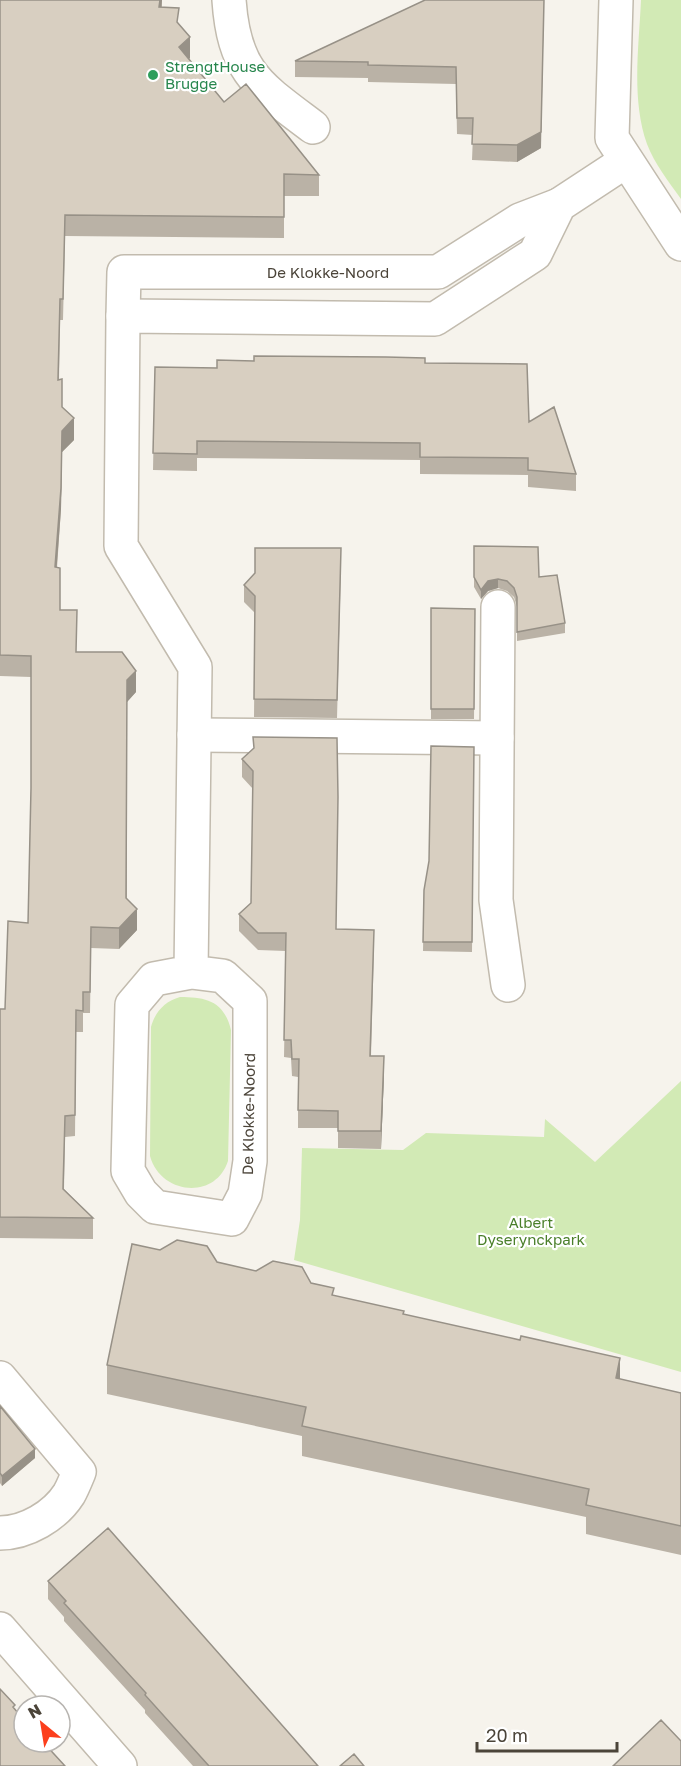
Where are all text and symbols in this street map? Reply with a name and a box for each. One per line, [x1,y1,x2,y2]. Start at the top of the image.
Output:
place label: StrengtHouse Brugge [165,57,266,92]
marker: StrengtHouse Brugge [146,68,160,82]
street label: De Klokke-Noord [267,263,389,281]
street label: De Klokke-Noord [238,1053,258,1175]
park label: Albert Dyserynckpark [477,1213,586,1248]
north arrow [12,1694,72,1754]
text: N [24,1699,45,1723]
scale bar [477,1715,616,1753]
text: 20 m [486,1724,528,1746]

